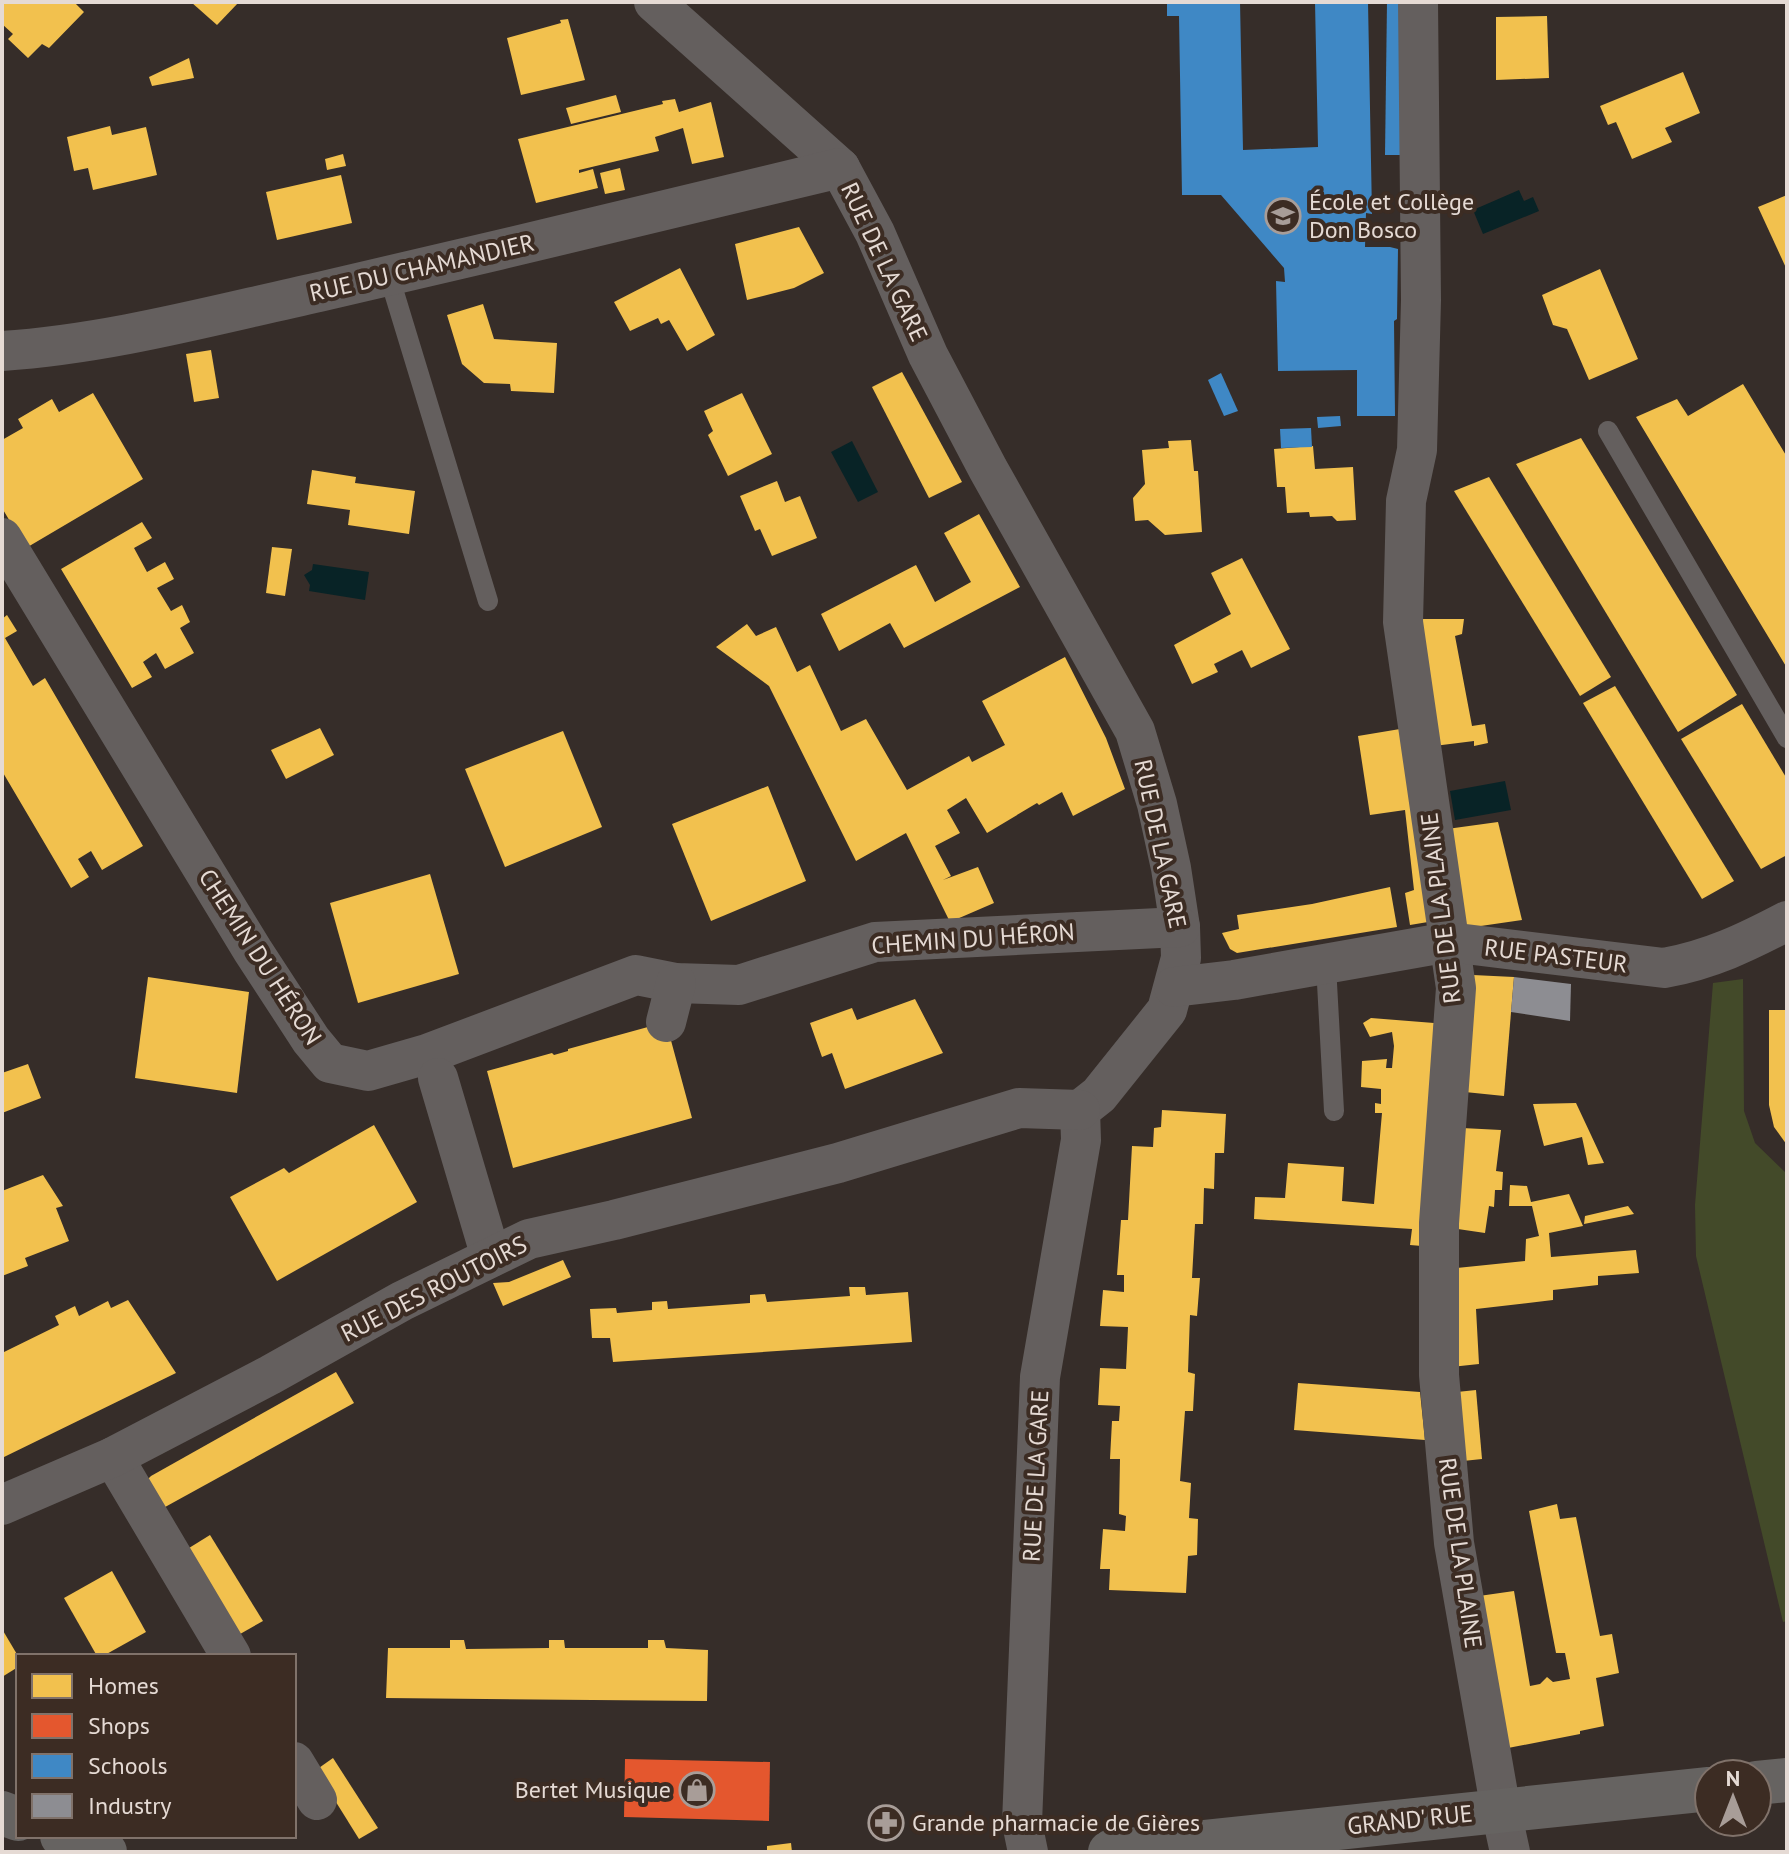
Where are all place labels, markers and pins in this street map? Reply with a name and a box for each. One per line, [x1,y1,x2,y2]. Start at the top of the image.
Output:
place label: École et Collège Don Bosco [1309,186,1474,245]
school or university icon: École et Collège Don Bosco [1264,197,1302,235]
shop icon: Bertet Musique [678,1771,716,1809]
place label: Bertet Musique [515,1774,671,1805]
pharmacy icon: Grande pharmacie de Gières [867,1804,905,1842]
place label: Grande pharmacie de Gières [912,1807,1200,1838]

